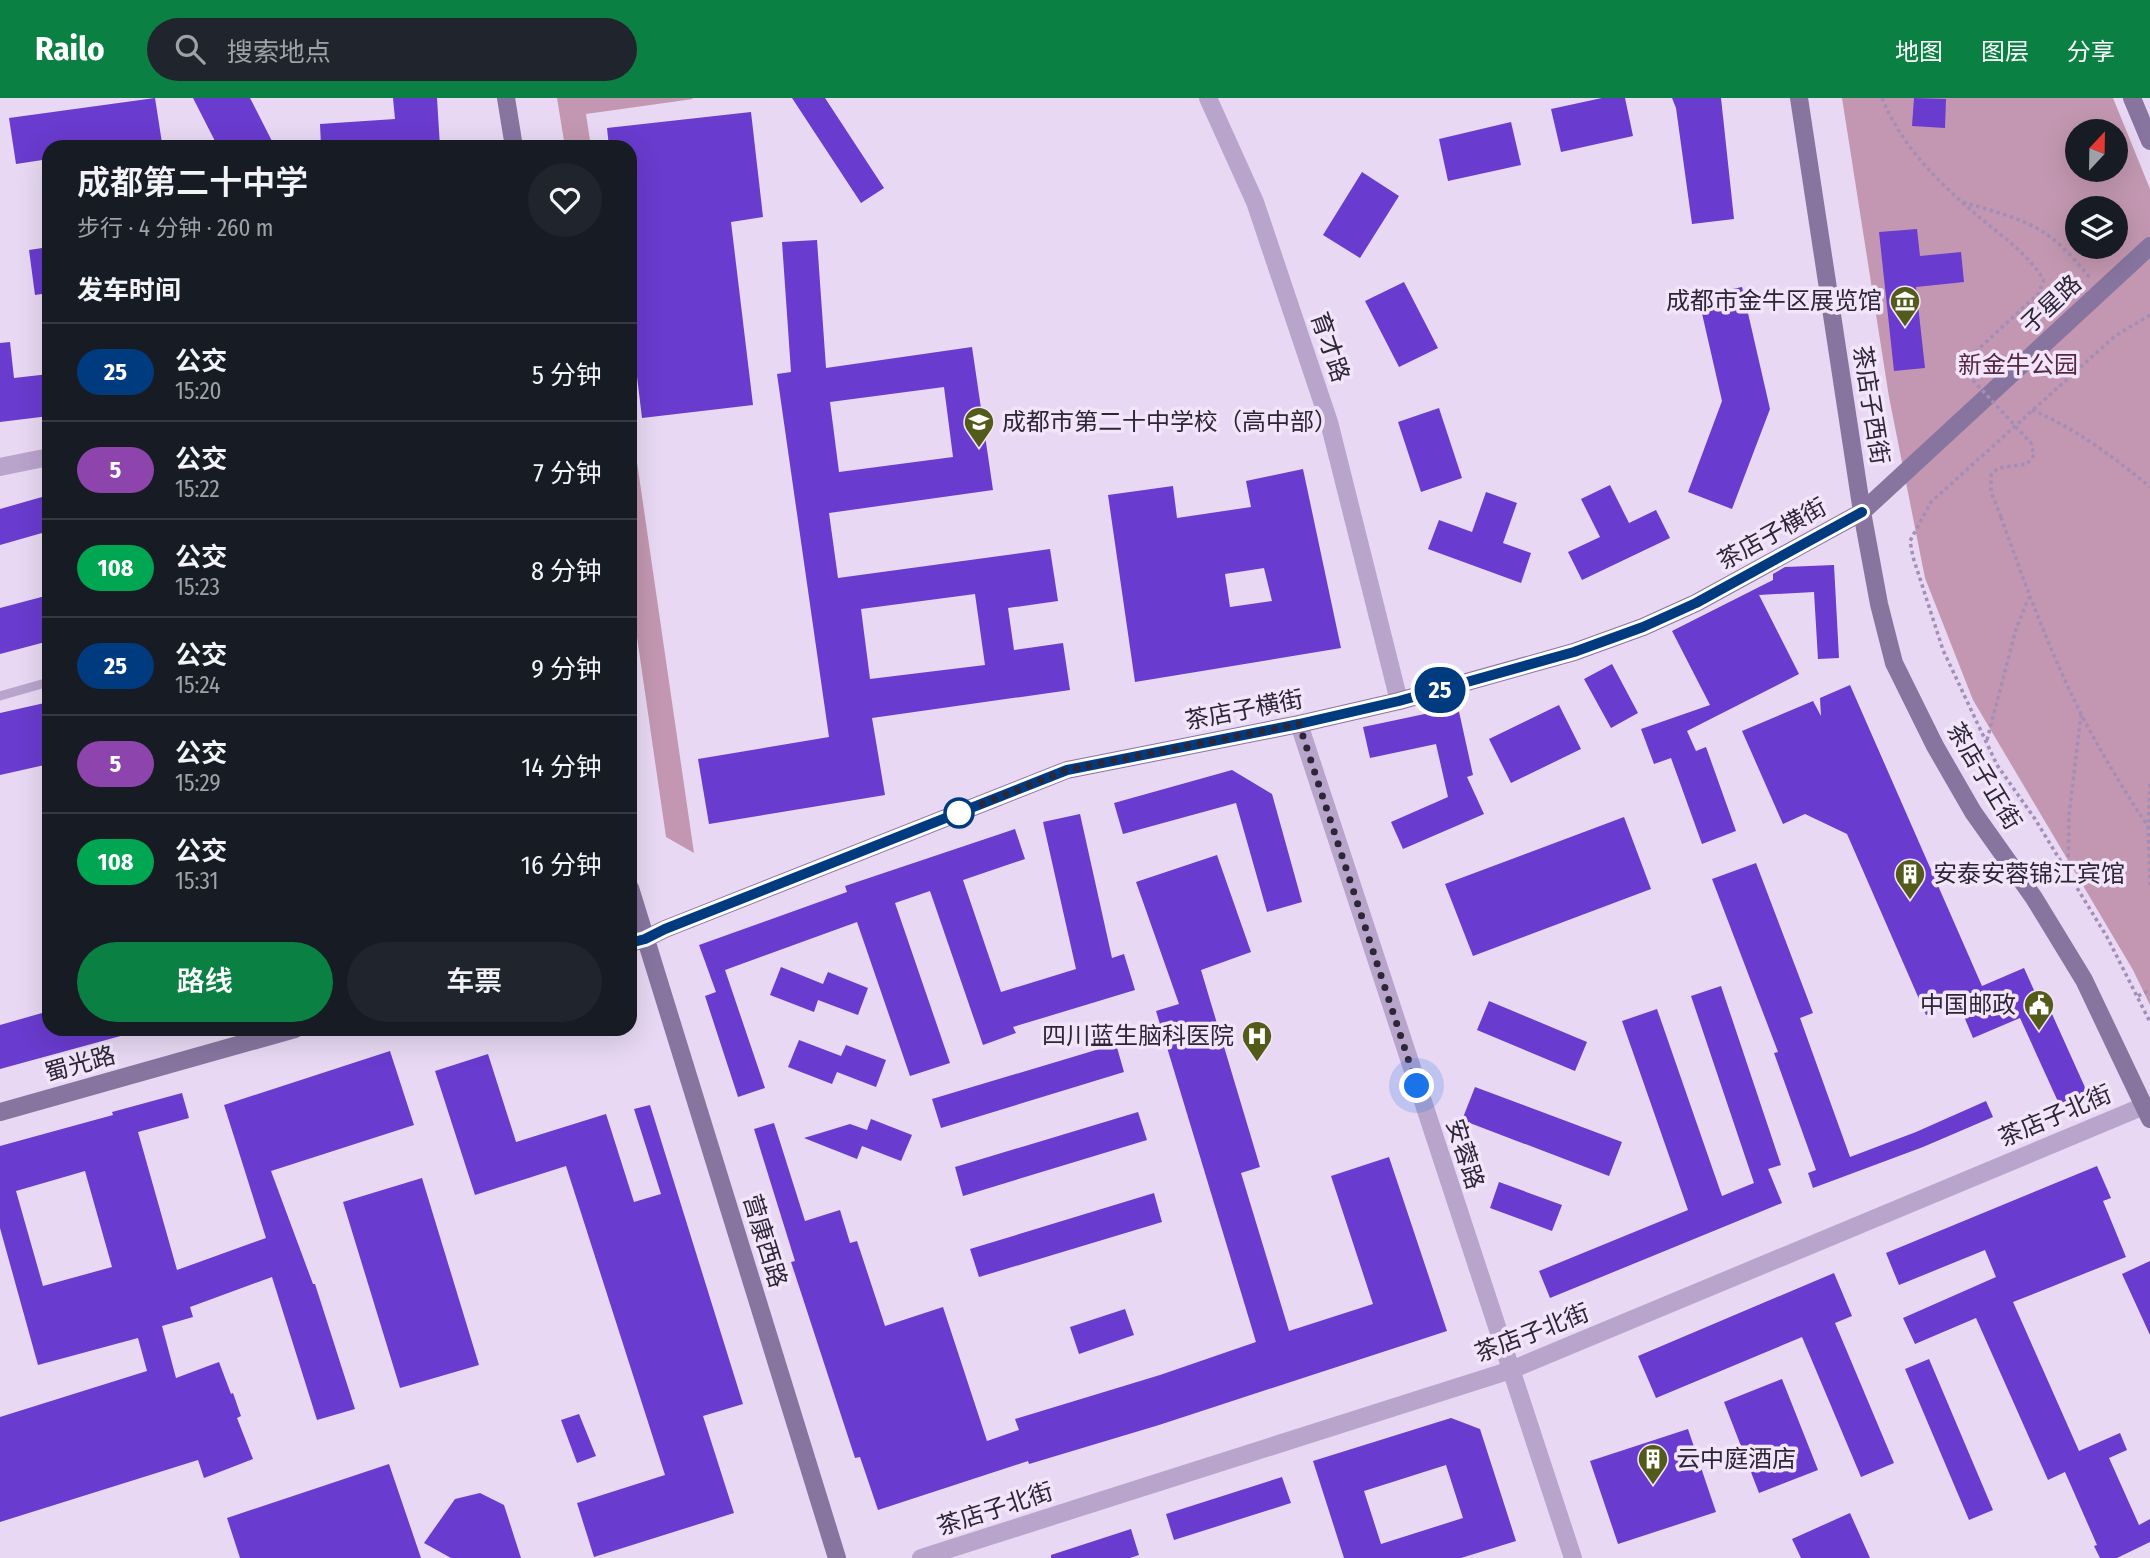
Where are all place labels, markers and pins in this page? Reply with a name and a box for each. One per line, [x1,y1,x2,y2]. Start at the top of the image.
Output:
museum icon: 成都市金牛区展览馆 [1888,284,1922,328]
place label: 成都市金牛区展览馆 [1666,287,1882,315]
school or university icon: 成都市第二十中学校（高中部） [962,405,996,449]
place label: 成都市第二十中学校（高中部） [1002,408,1338,436]
unlabelled marker [944,798,974,828]
building icon: 安泰安蓉锦江宾馆 [1893,857,1927,901]
place label: 安泰安蓉锦江宾馆 [1933,860,2125,888]
public building icon: 中国邮政 [2022,988,2056,1032]
place label: 中国邮政 [1920,991,2016,1019]
hospital icon: 四川蓝生脑科医院 [1240,1019,1274,1063]
place label: 四川蓝生脑科医院 [1042,1022,1234,1050]
building icon: 云中庭酒店 [1636,1442,1670,1486]
place label: 云中庭酒店 [1676,1445,1796,1473]

